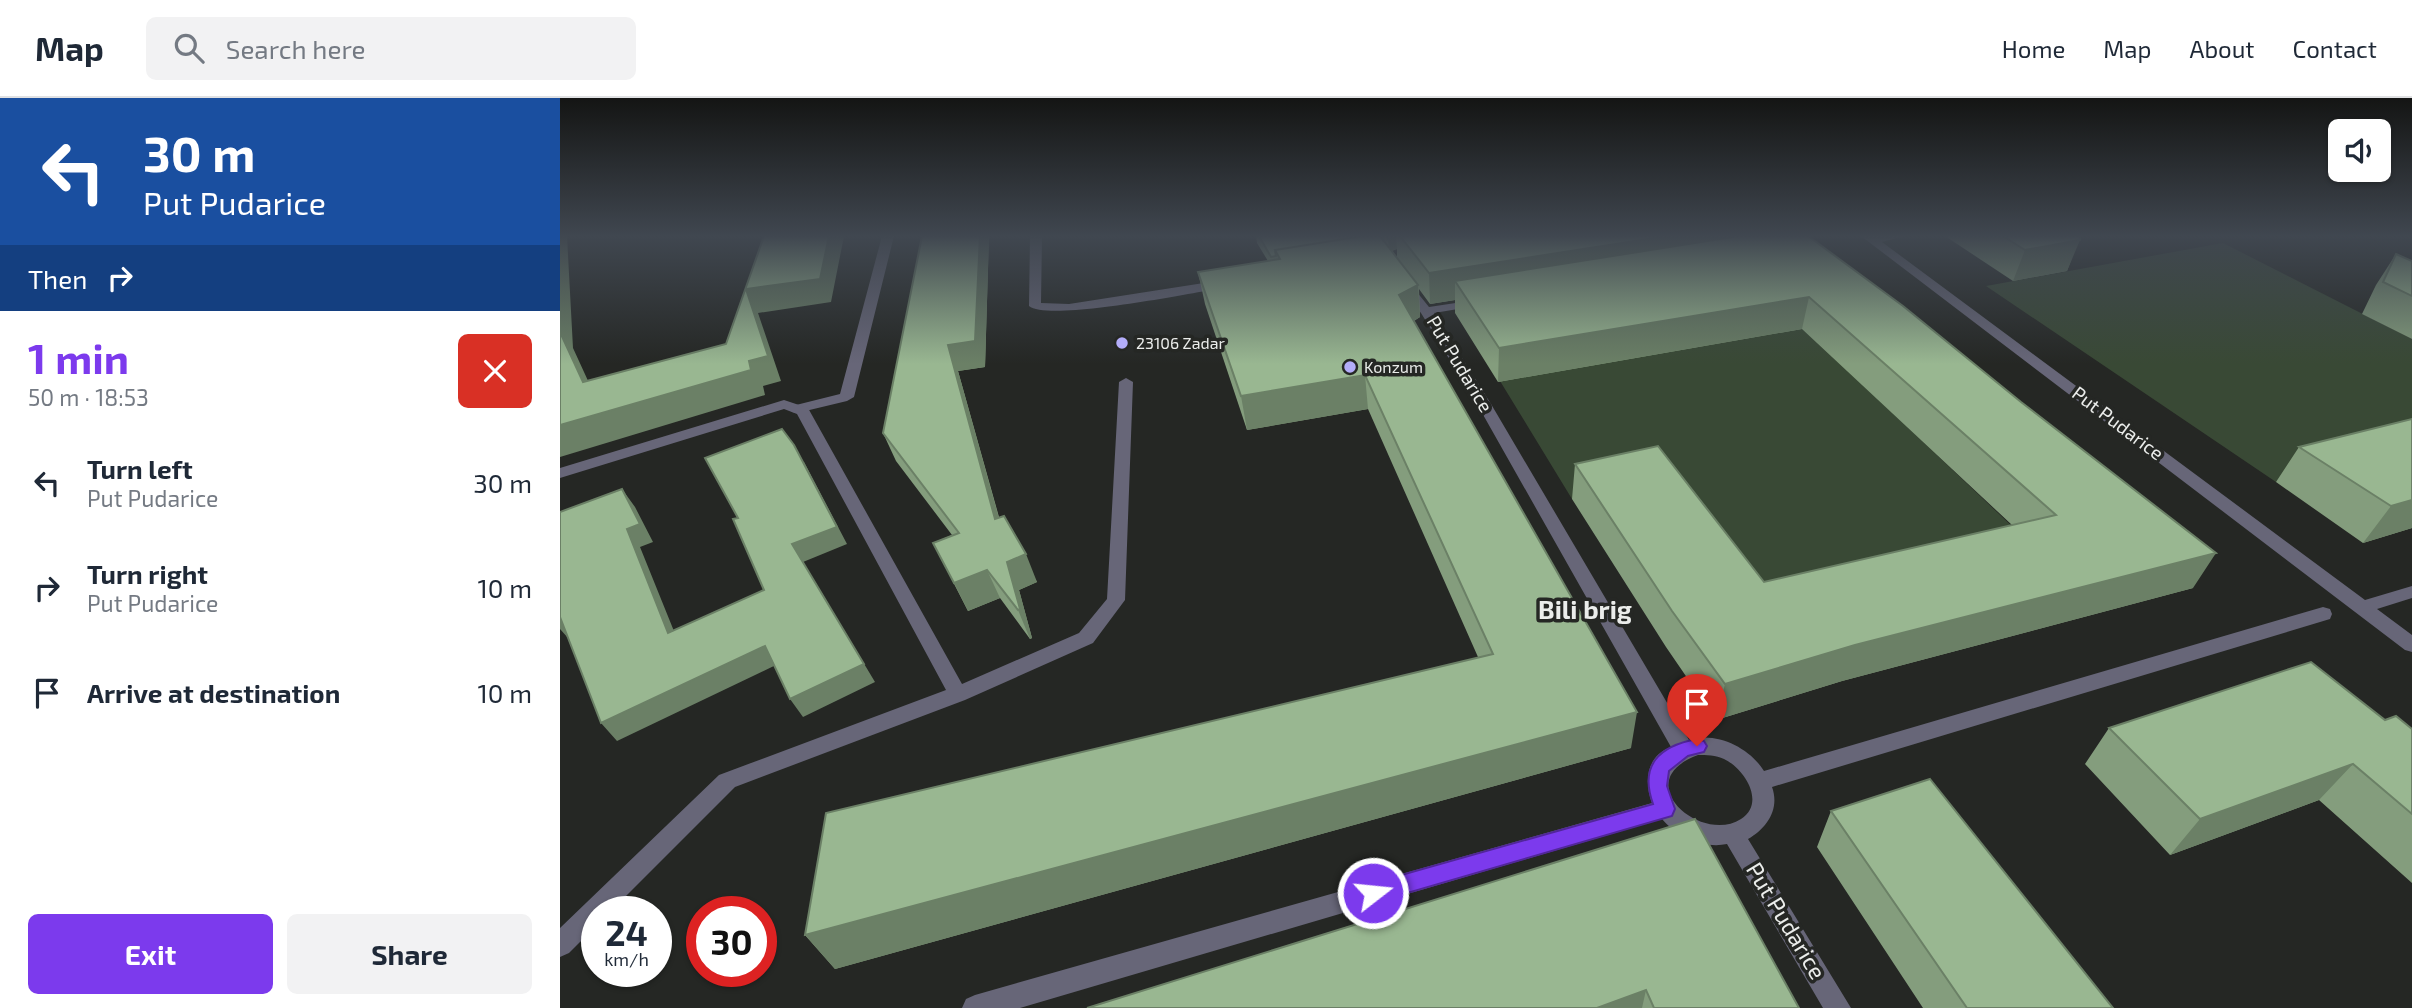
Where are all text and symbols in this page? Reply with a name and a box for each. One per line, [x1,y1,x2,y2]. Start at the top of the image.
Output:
search box [146,17,636,80]
text: Map [35,28,104,68]
icon: search [170,29,208,67]
text: Search here [226,33,365,64]
text: Home [2002,34,2065,63]
text: Map [2103,34,2151,63]
text: About [2189,34,2255,63]
text: Contact [2293,34,2377,63]
map controls [2328,119,2391,182]
button: sound [2328,119,2391,182]
text: 30 m [143,123,255,182]
icon: left [28,126,119,217]
text: Put Pudarice [143,183,326,221]
icon: right [101,259,139,297]
text: Then [28,263,87,294]
street label: Put Pudarice [1423,311,1498,416]
text: 1 min [28,332,129,382]
place label: 23106 Zadar [1136,333,1225,352]
button: close [458,334,532,408]
marker: 23106 Zadar [1114,335,1130,351]
place label: Konzum [1364,357,1423,376]
marker: Konzum [1342,359,1358,375]
street label: Put Pudarice [2068,381,2169,464]
text: 50 m · 18:53 [28,383,149,411]
text: Turn left [87,453,193,484]
icon: left [28,464,66,502]
text: 30 m [473,467,532,498]
text: Put Pudarice [87,484,218,512]
text: Turn right [87,558,208,589]
icon: right [28,569,66,607]
text: 10 m [477,572,532,603]
text: Put Pudarice [87,589,218,617]
district label: Bili brig [1538,593,1632,624]
icon: arrive [28,674,66,712]
pin [1667,674,1727,746]
text: Arrive at destination [87,677,340,708]
text: 10 m [477,677,532,708]
icon: arrive [1678,685,1716,723]
position arrow [1336,856,1410,930]
street label: Put Pudarice [1741,857,1833,984]
speed limit sign: 30 [686,896,777,987]
text: 24 [605,911,648,953]
button: Exit [28,914,273,994]
button: Share [287,914,532,994]
text: km/h [604,948,649,970]

